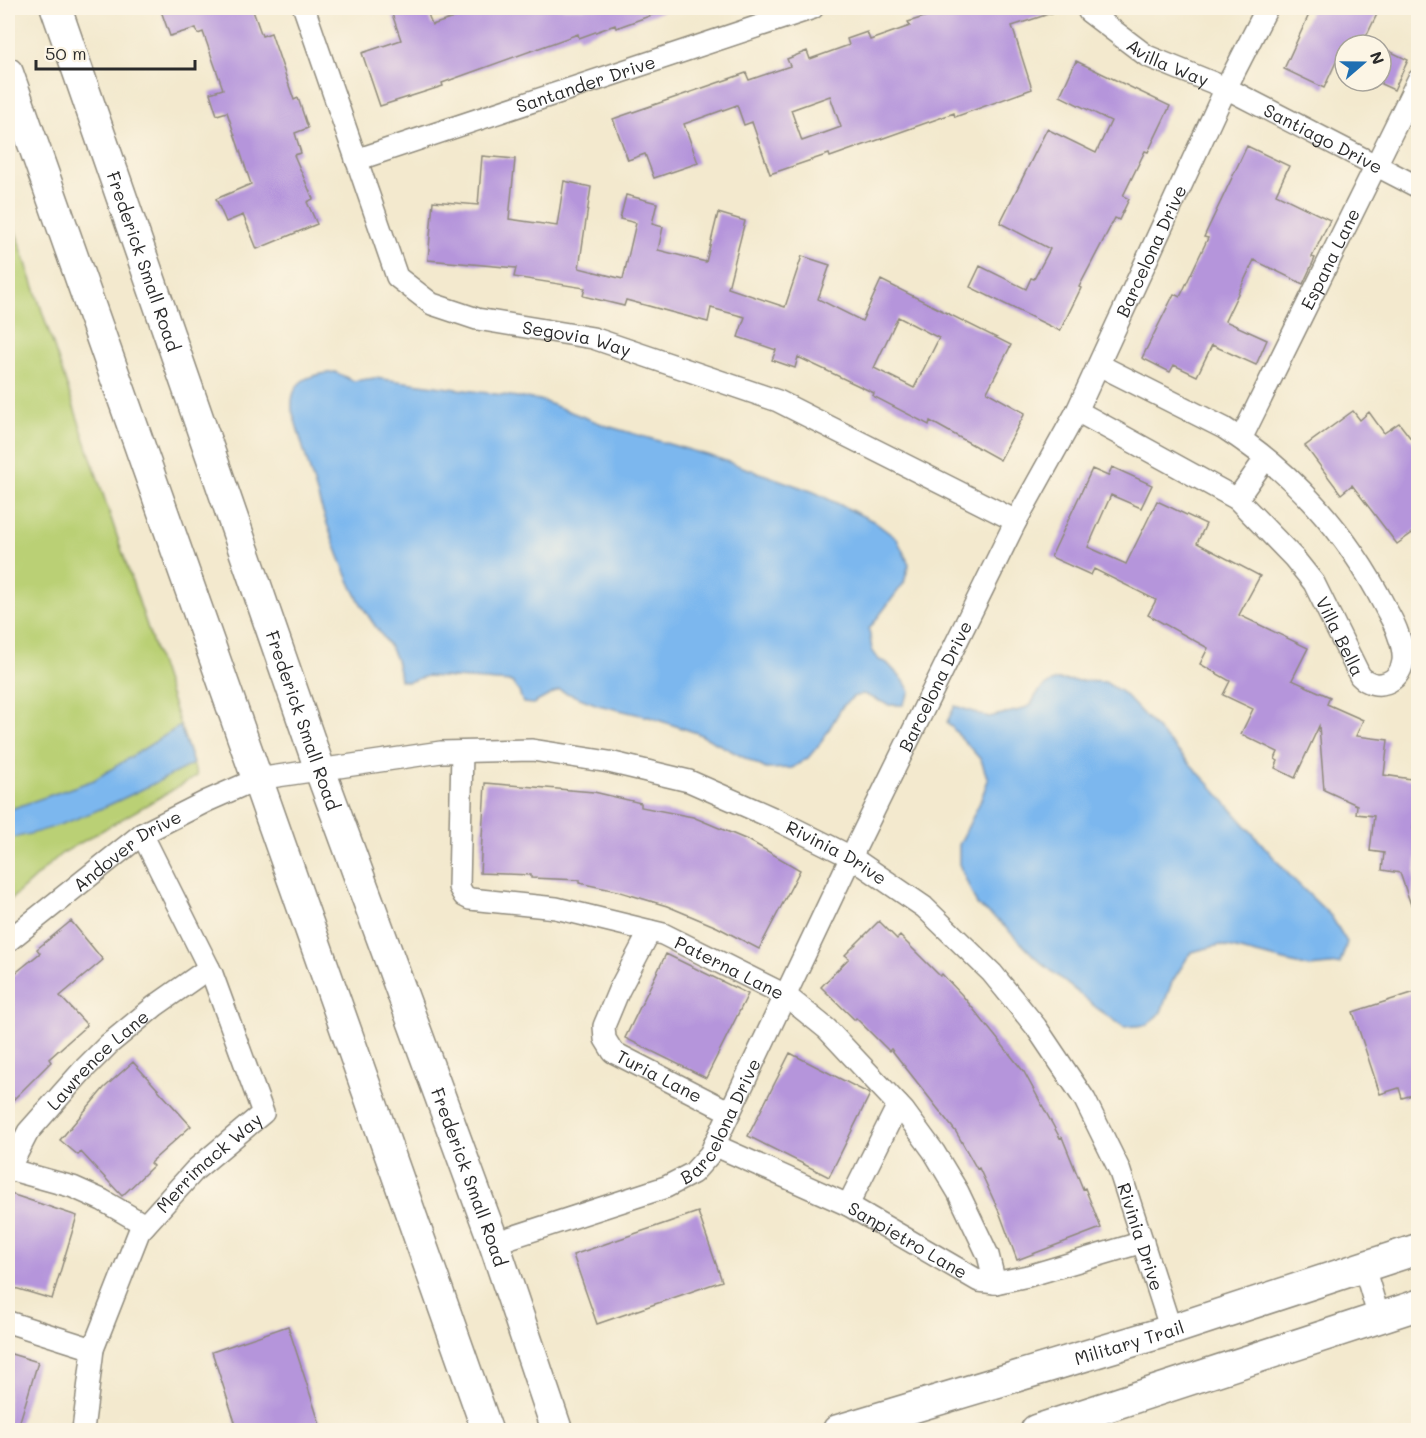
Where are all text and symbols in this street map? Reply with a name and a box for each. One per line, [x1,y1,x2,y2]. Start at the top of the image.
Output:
scale bar [36,33,195,71]
street label: Avilla Way [1122,33,1213,92]
north arrow [1333,33,1393,93]
text: 50 m [45,41,87,65]
text: N [1366,48,1390,67]
street label: Santander Drive [513,49,658,118]
street label: Santiago Drive [1260,98,1387,179]
street label: Frederick Small Road [102,168,186,354]
street label: Barcelona Drive [1110,181,1192,321]
street label: Espana Lane [1295,204,1365,313]
street label: Segovia Way [521,315,634,362]
street label: Villa Bella [1311,592,1370,680]
street label: Barcelona Drive [893,617,977,756]
street label: Frederick Small Road [261,627,346,814]
street label: Andover Drive [68,804,185,897]
street label: Rivinia Drive [782,814,892,890]
street label: Paterna Lane [671,930,788,1005]
street label: Lawrence Lane [41,1004,154,1115]
street label: Turia Lane [612,1044,706,1108]
street label: Barcelona Drive [676,1054,766,1190]
street label: Frederick Small Road [426,1084,513,1270]
street label: Merrimack Way [150,1107,267,1218]
street label: Rivinia Drive [1112,1180,1170,1294]
street label: Sanpietro Lane [844,1196,972,1284]
street label: Military Trail [1071,1315,1187,1370]

